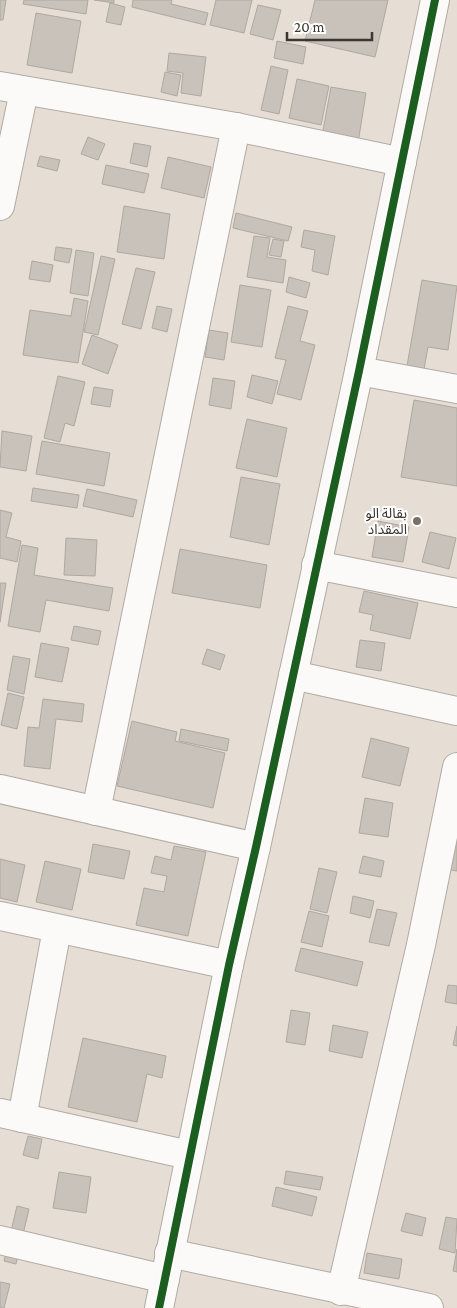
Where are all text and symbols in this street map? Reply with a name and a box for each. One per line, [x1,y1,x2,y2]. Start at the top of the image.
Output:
scale bar [287,10,372,42]
text: 20 m [294,19,325,35]
place label: بقالة الو المقداد [366,505,407,537]
marker: بقالة الو المقداد [411,515,423,527]

